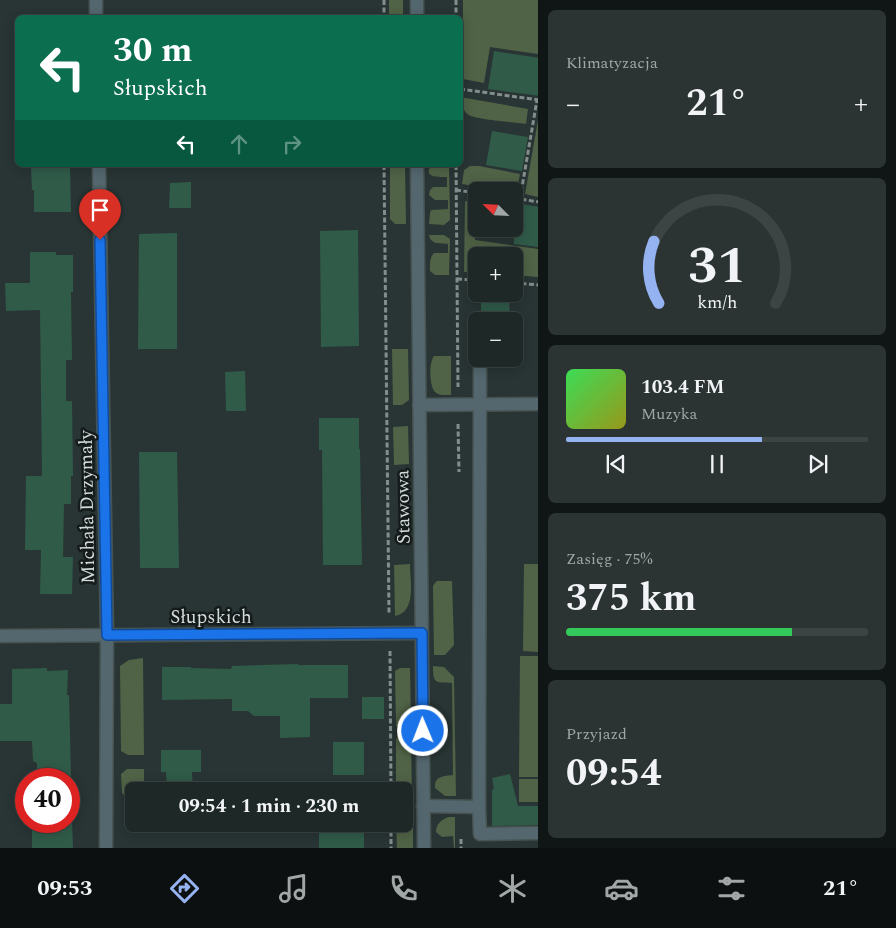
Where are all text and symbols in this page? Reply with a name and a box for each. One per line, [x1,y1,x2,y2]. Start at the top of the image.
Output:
text: 30 m [113,24,193,77]
icon: left [30,35,95,100]
text: Klimatyzacja [566,51,658,75]
text: Słupskich [113,72,208,105]
text: 21° [686,75,748,133]
text: − [566,83,580,126]
text: + [854,83,868,126]
icon: left [172,130,200,158]
icon: ahead [225,130,253,158]
icon: right [278,130,306,158]
north arrow [468,182,522,238]
map controls [468,182,523,367]
pin [79,189,121,240]
icon: arrive [86,196,114,224]
text: 31 [688,227,746,306]
button: + [468,247,523,302]
text: km/h [697,289,737,316]
button: − [468,312,523,367]
text: 103.4 FM [641,373,724,402]
text: Muzyka [641,402,697,426]
street label: Michała Drzymały [72,429,103,584]
icon: previous [602,450,630,478]
icon: pause [703,450,731,478]
icon: next [804,450,832,478]
street label: Stawowa [388,469,419,544]
text: Zasięg · 75% [566,547,653,571]
text: 375 km [566,570,697,628]
street label: Słupskich [170,603,252,632]
position arrow [396,704,448,756]
text: Przyjazd [566,722,627,746]
text: 09:54 [566,745,661,803]
speed limit sign: 40 [15,768,80,833]
text: 09:54 · 1 min · 230 m [179,792,359,821]
icon: directions [167,871,202,906]
icon: music [276,871,311,906]
icon: phone [386,871,421,906]
icon: climate [495,871,530,906]
icon: car [604,871,639,906]
icon: filters [714,871,749,906]
text: 09:53 [37,872,92,905]
text: 21° [823,872,859,905]

